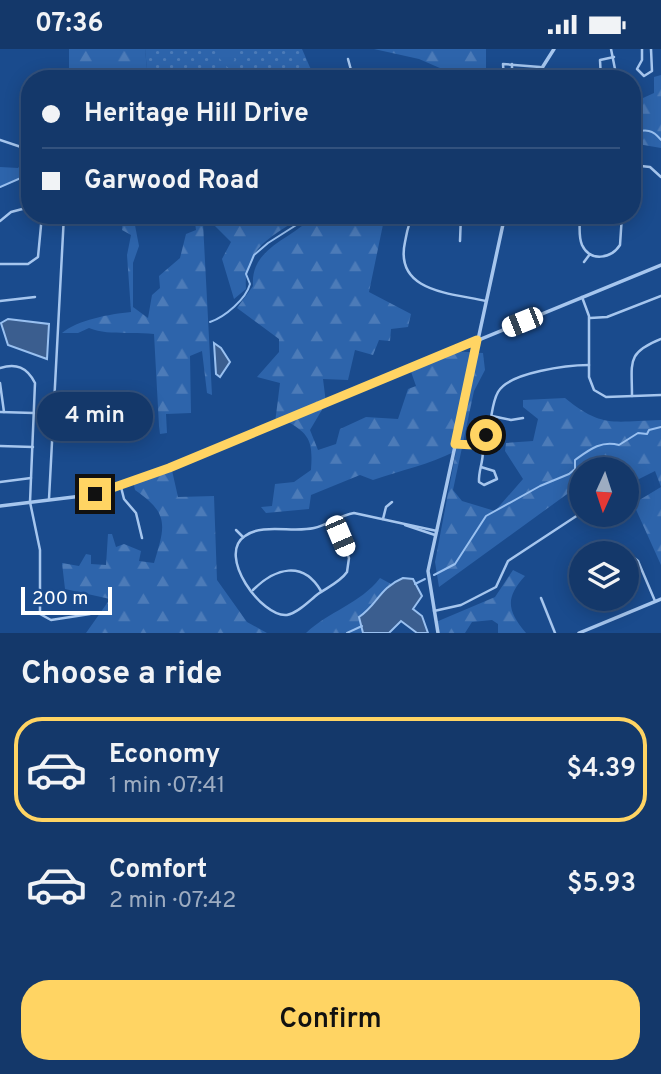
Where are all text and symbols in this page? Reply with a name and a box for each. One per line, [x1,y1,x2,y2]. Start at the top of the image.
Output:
text: 07:36 [35,8,103,41]
text: Heritage Hill Drive [84,98,309,131]
text: Garwood Road [84,165,259,198]
car [499,304,546,340]
callout: 4 min [37,393,153,441]
text: 4 min [65,402,125,431]
route start [470,419,502,451]
north arrow [569,457,639,527]
map controls [569,457,639,611]
route end [79,478,111,510]
car [323,513,358,559]
button: layers [569,541,639,611]
scale bar [21,584,112,616]
text: 200 m [32,587,88,611]
text: Choose a ride [21,655,222,695]
icon: car [25,738,88,801]
text: Economy [109,739,220,772]
text: $4.39 [567,753,636,786]
text: 1 min · 07:41 [109,772,225,801]
icon: car [25,853,88,916]
text: Comfort [109,854,207,887]
text: $5.93 [567,868,636,901]
text: 2 min · 07:42 [109,887,236,916]
button: Confirm [21,980,640,1060]

